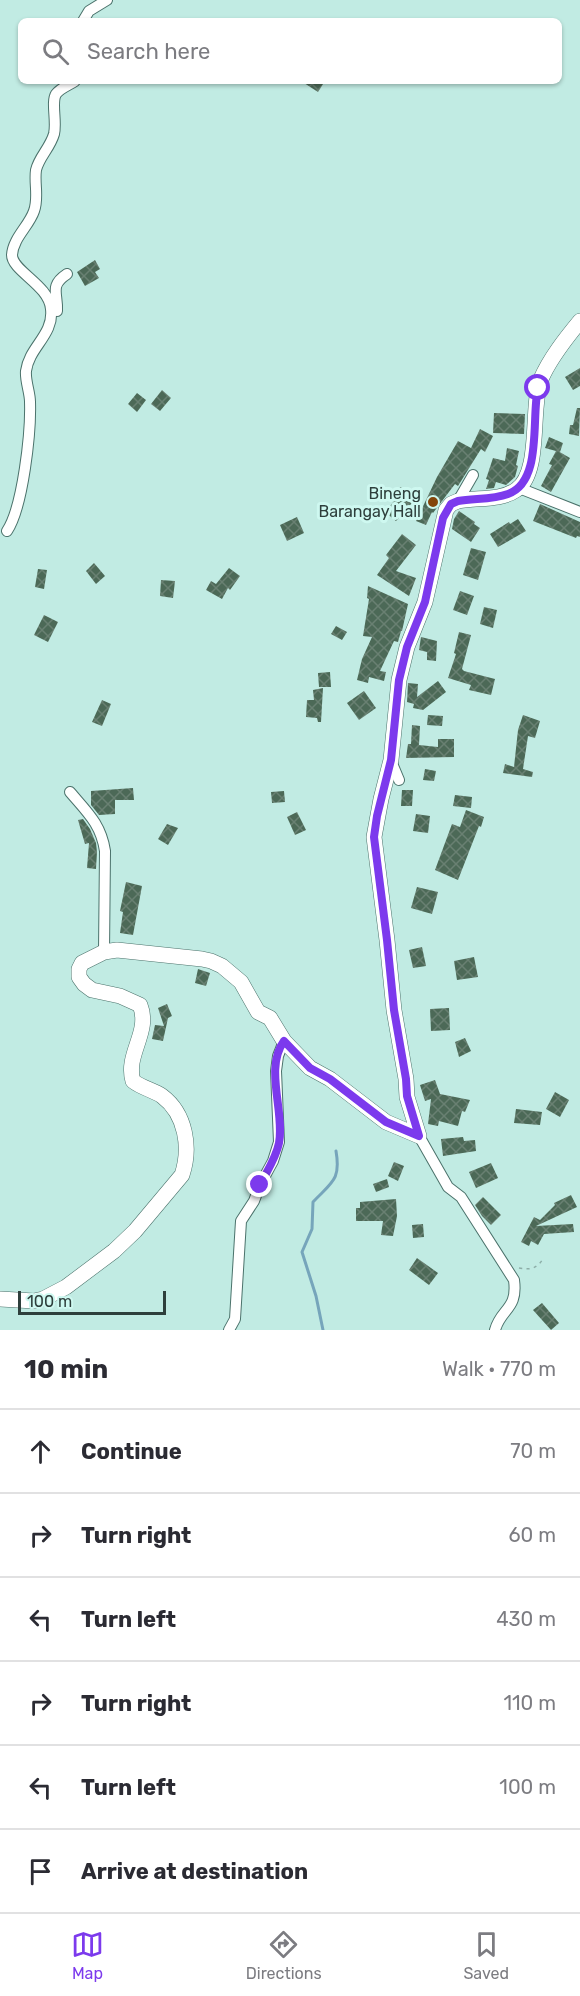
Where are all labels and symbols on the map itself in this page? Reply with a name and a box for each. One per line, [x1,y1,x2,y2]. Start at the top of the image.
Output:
route start [524,374,550,400]
place label: Bineng Barangay Hall [318,484,421,521]
marker: Bineng Barangay Hall [426,495,440,509]
route end [246,1171,272,1197]
scale bar [18,1288,166,1316]

